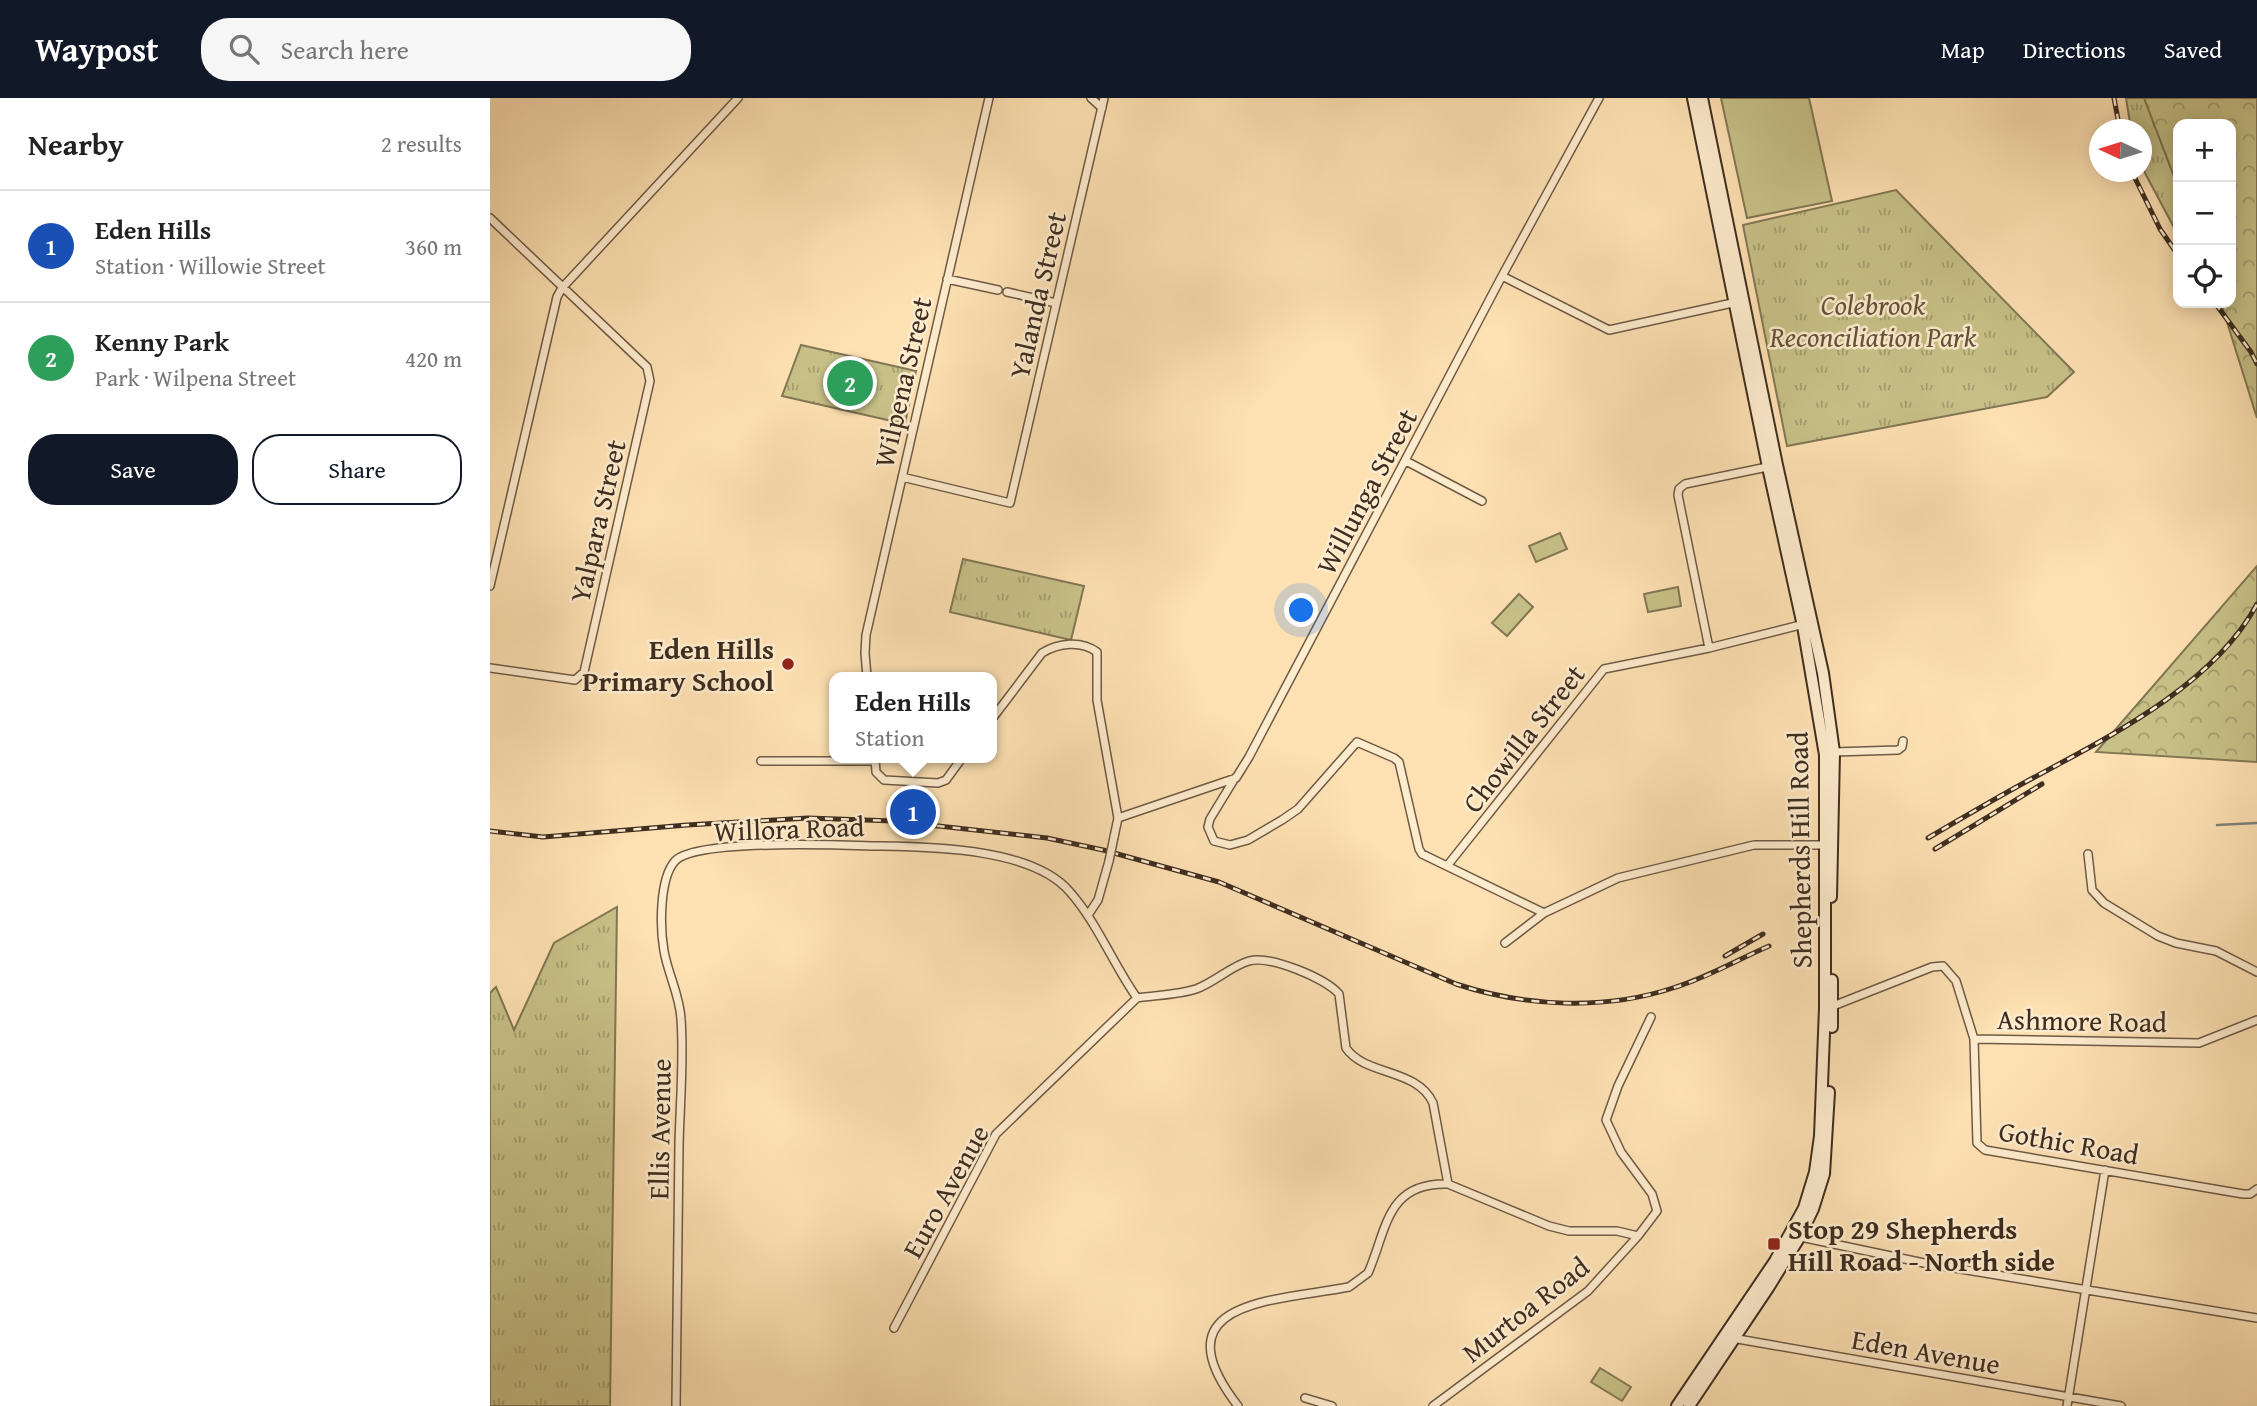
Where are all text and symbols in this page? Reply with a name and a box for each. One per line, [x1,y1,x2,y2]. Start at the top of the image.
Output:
search box [201,18,691,81]
text: Waypost [35,25,159,73]
icon: search [225,30,263,68]
text: Search here [281,30,409,69]
text: Map [1941,32,1985,67]
text: Directions [2023,32,2126,67]
text: Saved [2164,32,2222,67]
north arrow [2089,119,2152,182]
map controls [2173,119,2236,308]
button: + [2173,119,2236,182]
text: Nearby [28,122,124,166]
text: 2 results [381,127,462,160]
button: − [2173,182,2236,245]
street label: Yalanda Street [998,207,1076,383]
text: Eden Hills [95,210,211,249]
text: 1 [45,230,57,263]
text: 360 m [405,230,462,263]
button: locate [2173,245,2236,308]
text: Station · Willowie Street [95,249,326,282]
park label: Colebrook Reconciliation Park [1769,284,1977,357]
street label: Wilpena Street [862,293,942,471]
text: Kenny Park [95,322,229,361]
text: 2 [45,342,57,375]
text: 420 m [405,342,462,375]
pin: 2 [827,357,873,409]
text: Park · Wilpena Street [95,361,296,394]
street label: Willunga Street [1305,401,1427,581]
button: Save [28,434,238,505]
button: Share [252,434,462,505]
street label: Yalpara Street [558,435,636,607]
your location [1284,593,1318,627]
place label: Eden Hills Primary School [582,628,774,701]
street label: Chowilla Street [1452,655,1594,821]
marker: Eden Hills Primary School [780,656,796,672]
popup [829,672,997,763]
text: Eden Hills [855,682,971,721]
text: Station [855,721,924,754]
street label: Shepherds Hill Road [1776,731,1822,969]
pin: 1 [890,786,936,838]
street label: Willora Road [713,805,865,851]
street label: Ashmore Road [1997,998,2167,1042]
street label: Ellis Avenue [637,1058,681,1200]
street label: Gothic Road [1996,1110,2142,1174]
street label: Euro Avenue [891,1117,999,1265]
place label: Stop 29 Shepherds Hill Road - North side [1788,1208,2055,1281]
marker: Stop 29 Shepherds Hill Road - North side [1766,1236,1782,1252]
street label: Murtoa Road [1453,1246,1597,1372]
street label: Eden Avenue [1848,1318,2004,1384]

